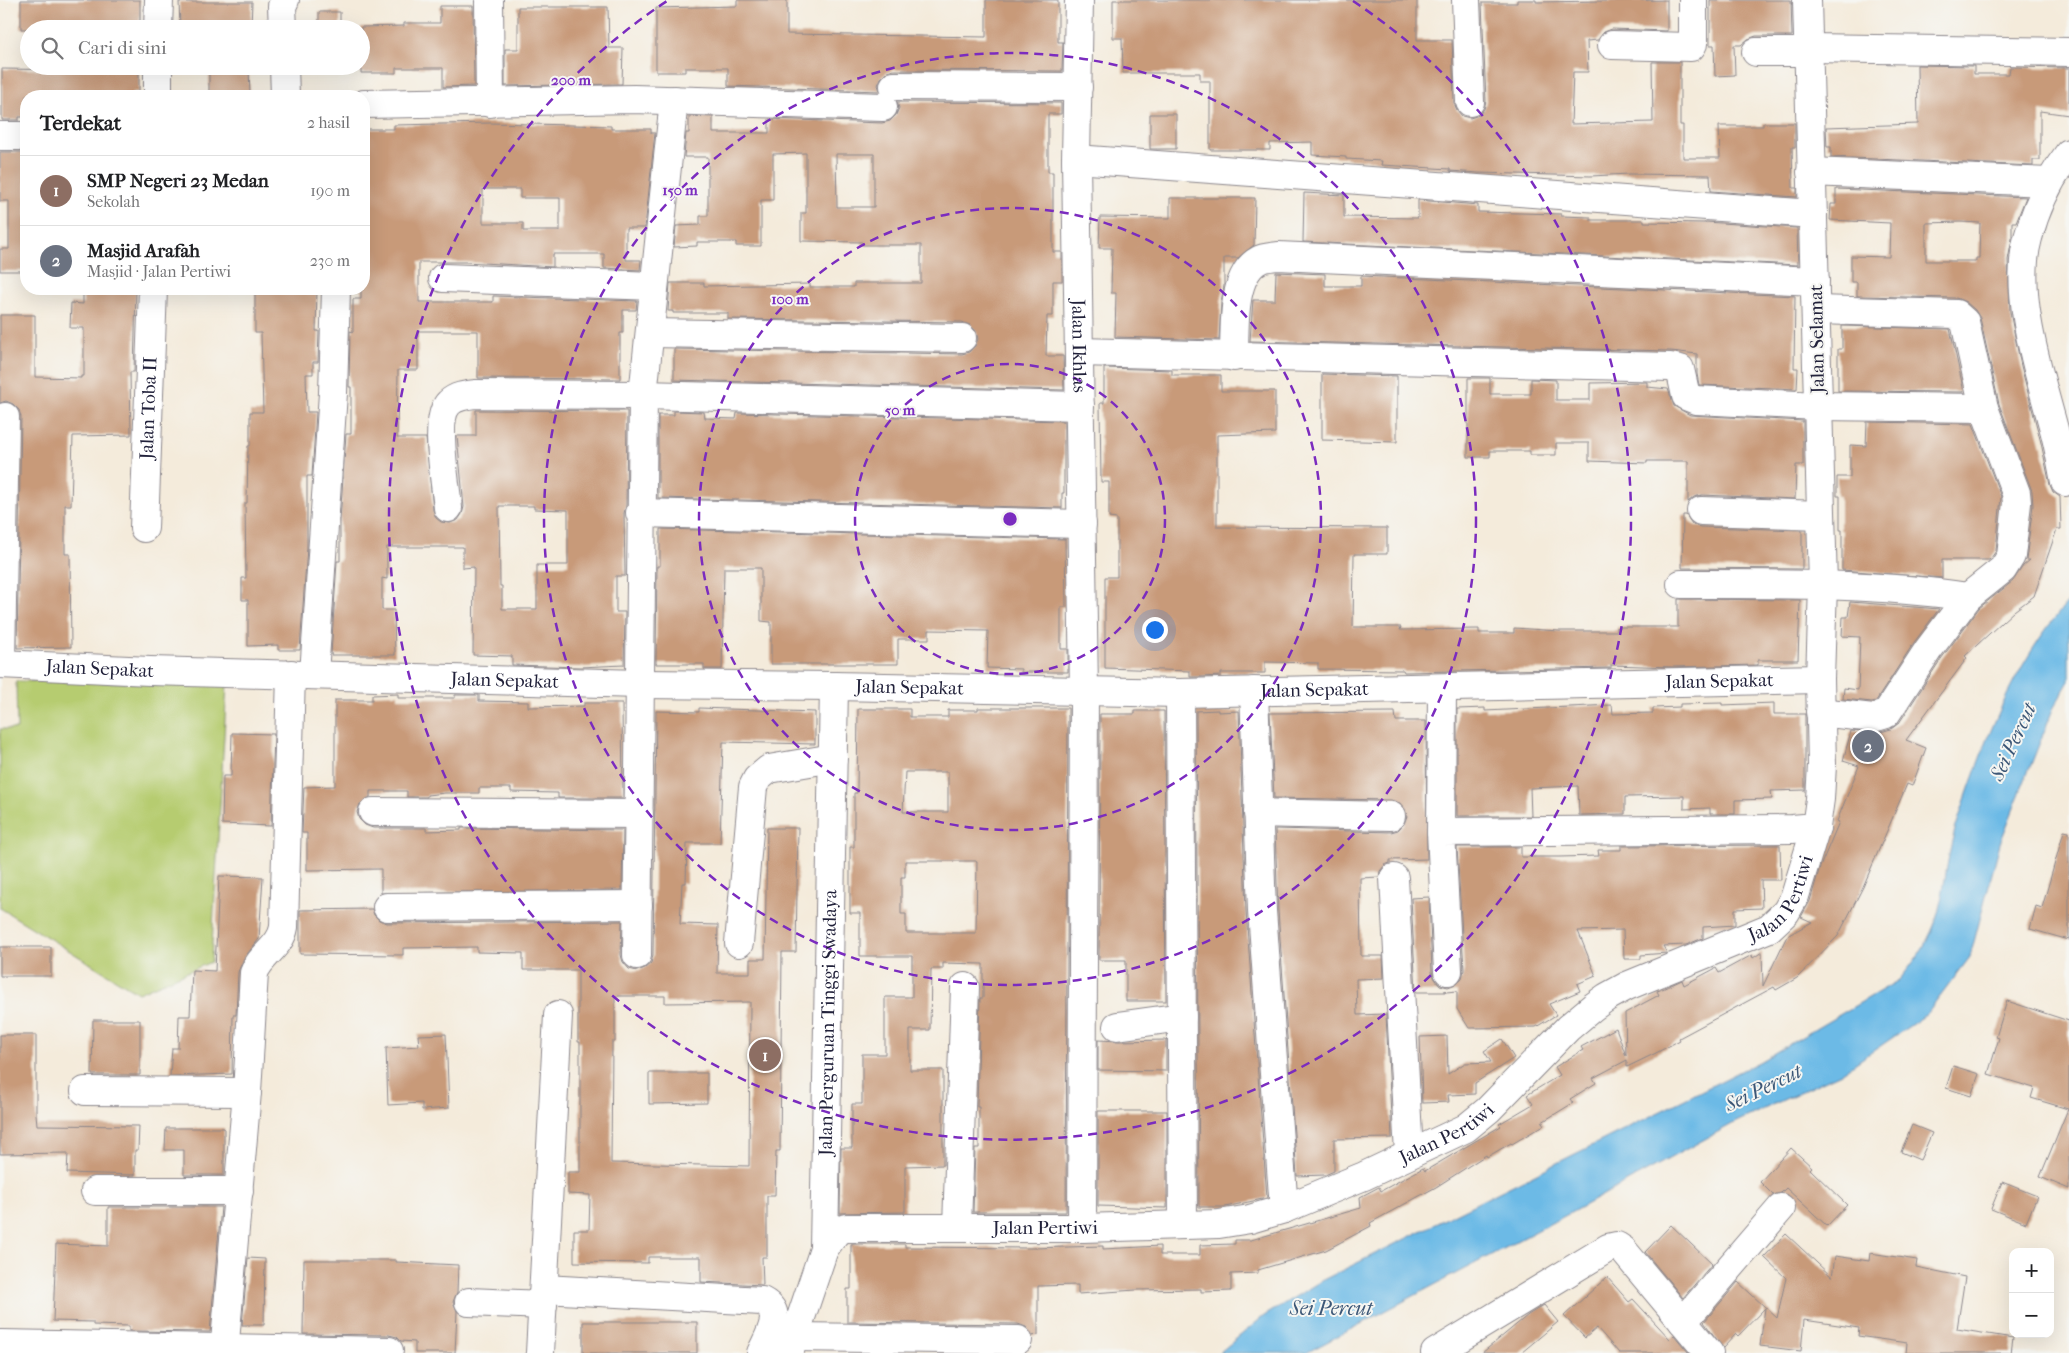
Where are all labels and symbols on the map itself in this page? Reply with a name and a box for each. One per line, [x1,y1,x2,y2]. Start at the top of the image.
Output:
text: 200 m [551,71,591,89]
text: 150 m [662,181,698,199]
street label: Jalan Selamat [1805,284,1829,396]
text: 100 m [771,290,809,308]
street label: Jalan Ikhlas [1067,297,1091,393]
street label: Jalan Toba II [136,356,161,462]
text: 50 m [885,401,916,419]
centre of rings [1001,510,1019,528]
your location [1142,617,1168,643]
street label: Jalan Sepakat [43,655,155,682]
street label: Jalan Sepakat [448,668,559,693]
street label: Jalan Sepakat [1663,669,1774,693]
street label: Jalan Sepakat [853,675,964,700]
street label: Jalan Sepakat [1258,678,1369,702]
water label: Sei Percut [1985,698,2042,785]
pin: 2 [1852,727,1884,765]
street label: Jalan Pertiwi [1743,852,1818,947]
street label: Jalan Perguruan Tinggi Swadaya [815,889,841,1158]
pin: 1 [749,1036,781,1074]
water label: Sei Percut [1720,1059,1807,1117]
street label: Jalan Pertiwi [1394,1099,1499,1170]
street label: Jalan Pertiwi [991,1217,1099,1239]
water label: Sei Percut [1289,1297,1374,1320]

